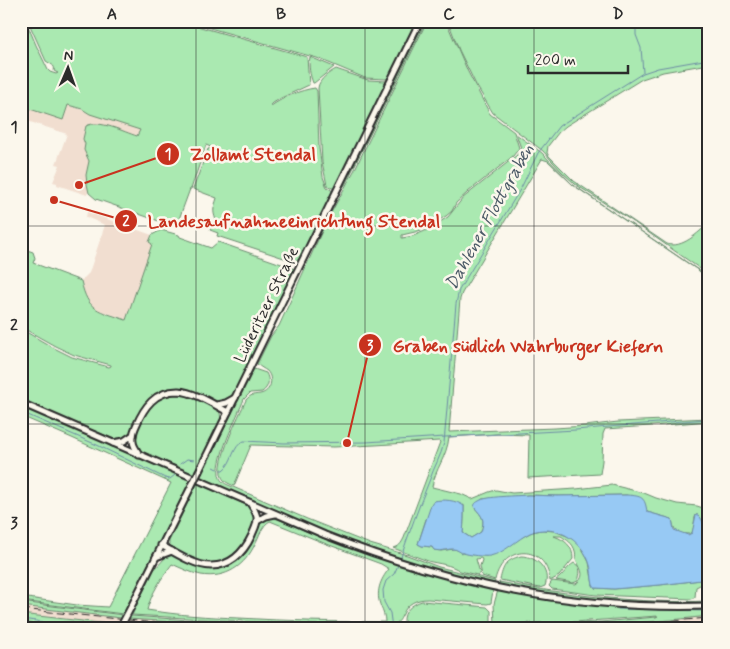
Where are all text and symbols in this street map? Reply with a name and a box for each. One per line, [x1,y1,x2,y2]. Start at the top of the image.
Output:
text: A [107,4,117,25]
text: B [276,4,286,25]
text: C [443,4,455,25]
text: D [612,4,624,25]
north arrow [42,42,92,92]
scale bar [528,42,628,74]
text: N [63,47,73,65]
text: 200 m [535,51,576,71]
text: 1 [10,117,18,138]
callout: Zollamt Stendal [156,137,326,170]
water label: Dahlener Flottgraben [440,140,540,294]
text: Zollamt Stendal [190,143,316,167]
text: 1 [165,145,171,165]
callout: Landesaufnahmeeinrichtung Stendal [114,205,450,238]
text: Landesaufnahmeeinrichtung Stendal [148,210,440,236]
text: 2 [122,212,130,232]
street label: Lüderitzer Straße [230,243,304,366]
text: 2 [10,315,18,336]
callout: Graben südlich Wahrburger Kiefern [358,329,674,362]
text: Graben südlich Wahrburger Kiefern [393,335,663,361]
text: 3 [367,337,374,357]
text: 3 [10,513,18,534]

